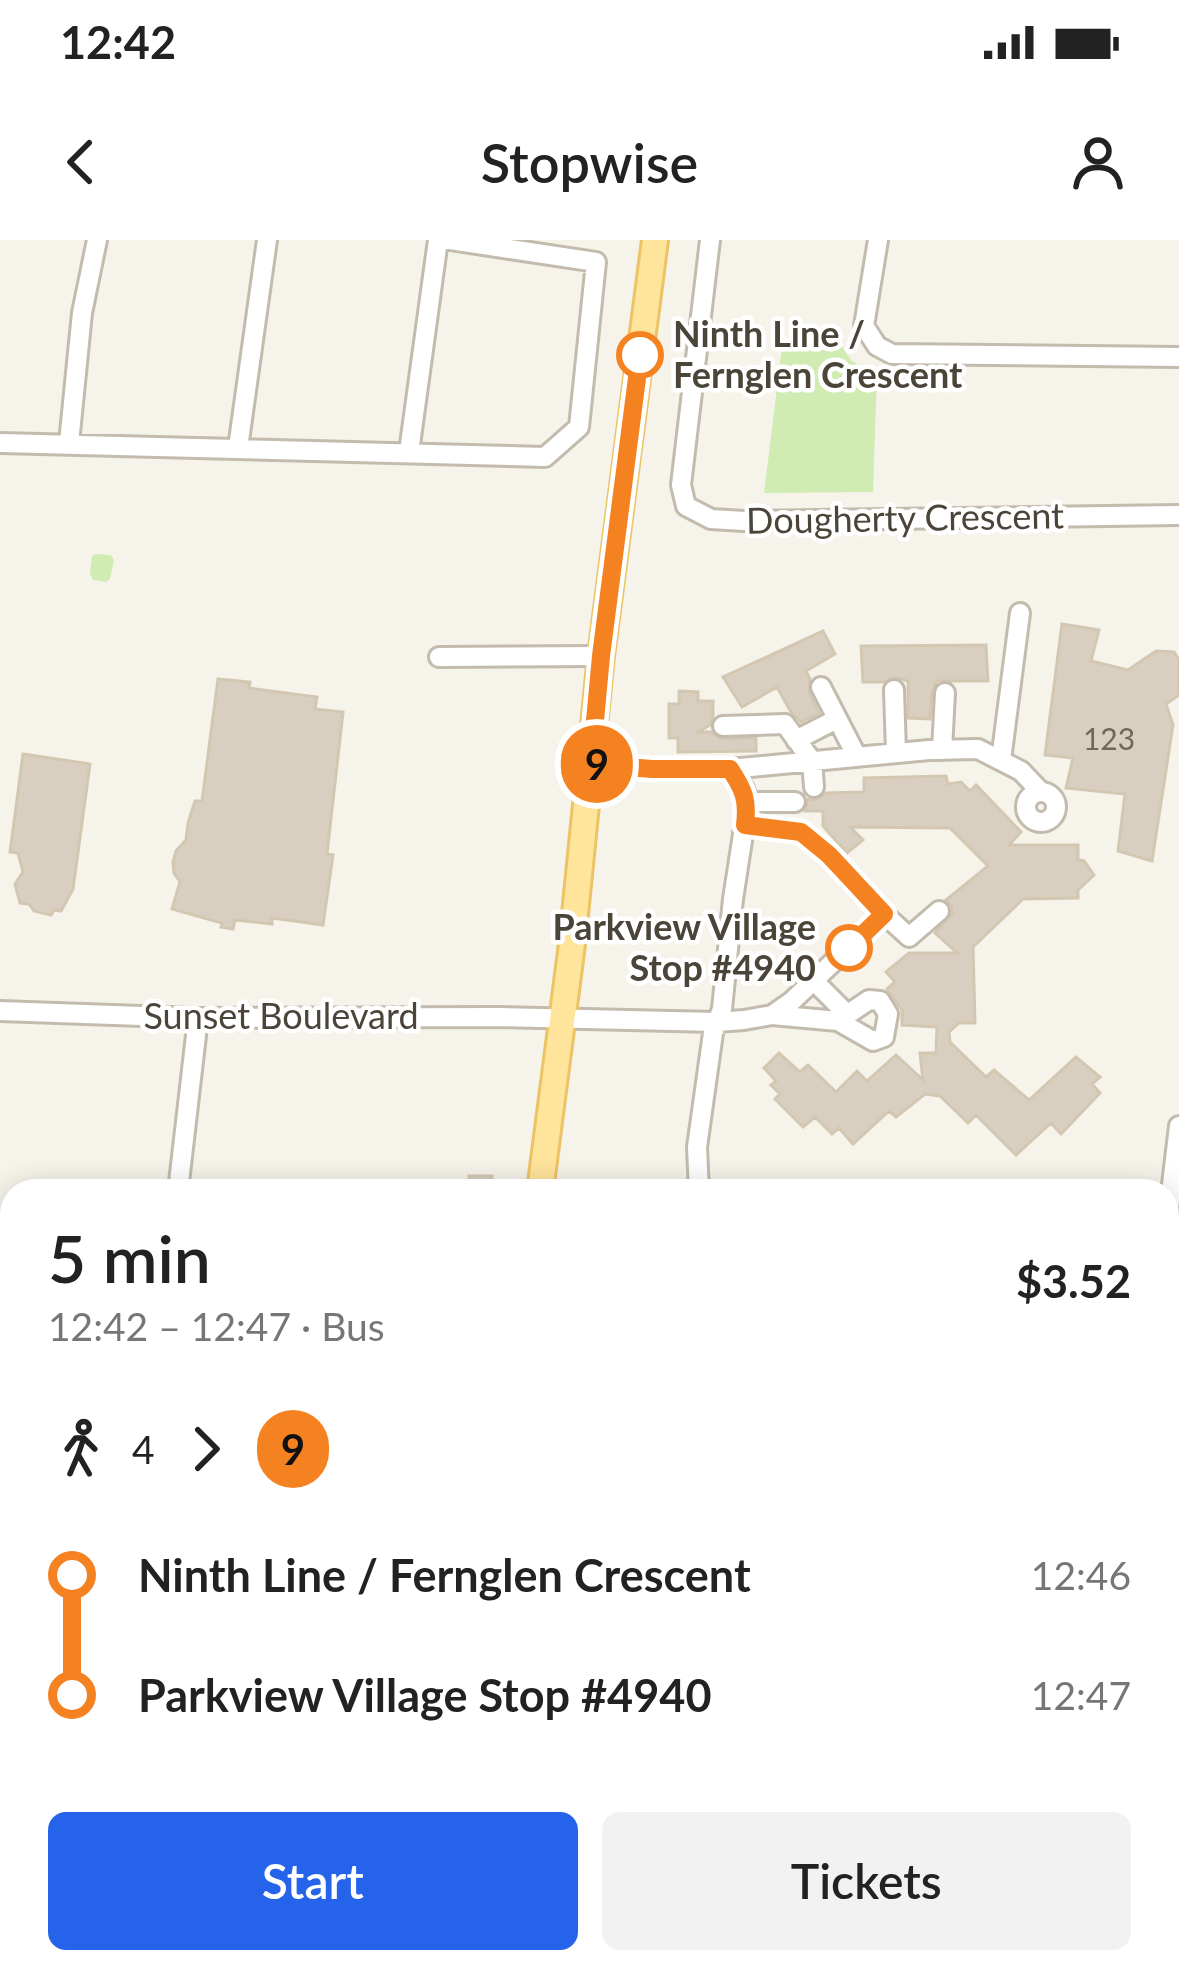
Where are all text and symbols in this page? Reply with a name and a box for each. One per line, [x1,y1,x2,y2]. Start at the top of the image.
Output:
text: 12:42 [60,15,176,69]
icon: back [48,129,114,195]
icon: person [1065,129,1131,195]
text: Stopwise [481,130,698,195]
place label: Ninth Line / Fernglen Crescent [673,311,963,396]
marker: Ninth Line / Fernglen Crescent [618,333,662,377]
street label: Dougherty Crescent [746,492,1064,542]
house number: 123 [1083,720,1135,756]
line badge: 9 [558,725,636,803]
text: 9 [585,739,609,789]
place label: Parkview Village Stop #4940 [552,904,816,989]
marker: Parkview Village Stop #4940 [827,926,871,970]
street label: Sunset Boulevard [143,993,419,1037]
text: 5 min [48,1218,211,1297]
text: $3.52 [1016,1254,1131,1308]
text: 12:42 – 12:47 · Bus [48,1303,385,1349]
icon: walk [48,1416,114,1482]
icon: forward [173,1416,239,1482]
text: 9 [281,1424,305,1474]
text: 4 [132,1426,155,1472]
text: Ninth Line / Fernglen Crescent [138,1548,751,1602]
text: 12:46 [1031,1552,1131,1598]
text: Parkview Village Stop #4940 [138,1668,711,1722]
text: 12:47 [1031,1672,1131,1718]
button: Start [48,1812,578,1950]
button: Tickets [602,1812,1131,1950]

